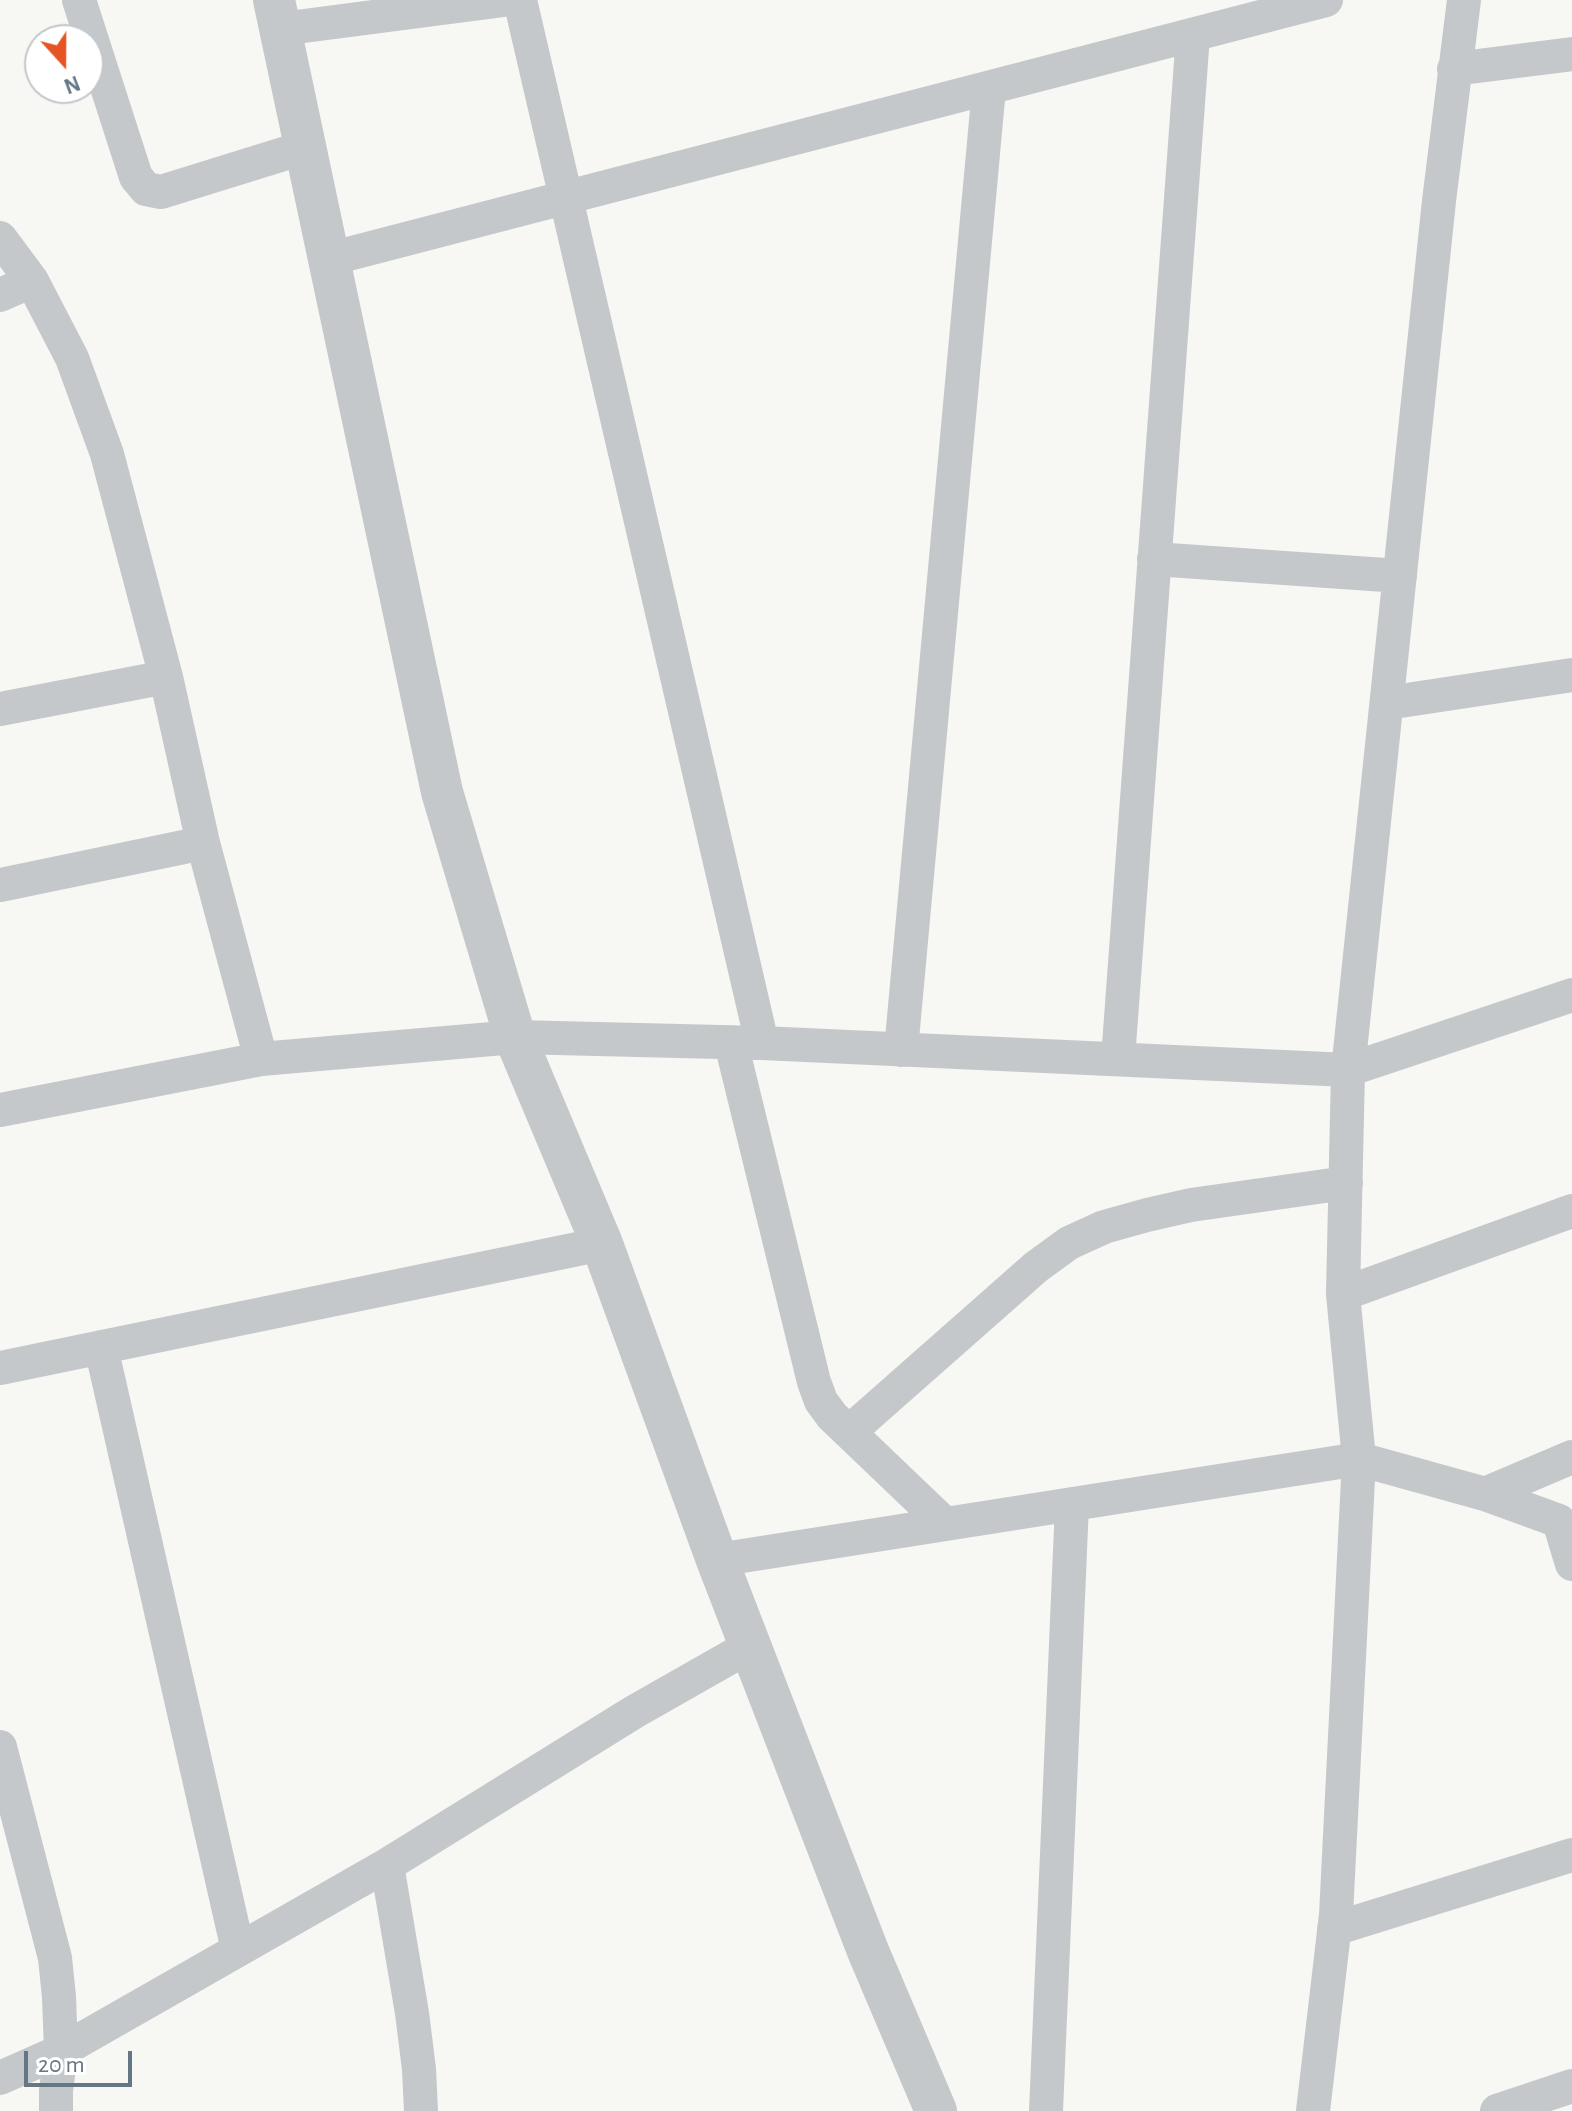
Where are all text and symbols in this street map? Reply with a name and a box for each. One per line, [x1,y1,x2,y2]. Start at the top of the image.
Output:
north arrow [24,24,104,104]
text: N [61,72,83,98]
scale bar [28,2035,136,2085]
text: 20 m [38,2053,85,2077]

